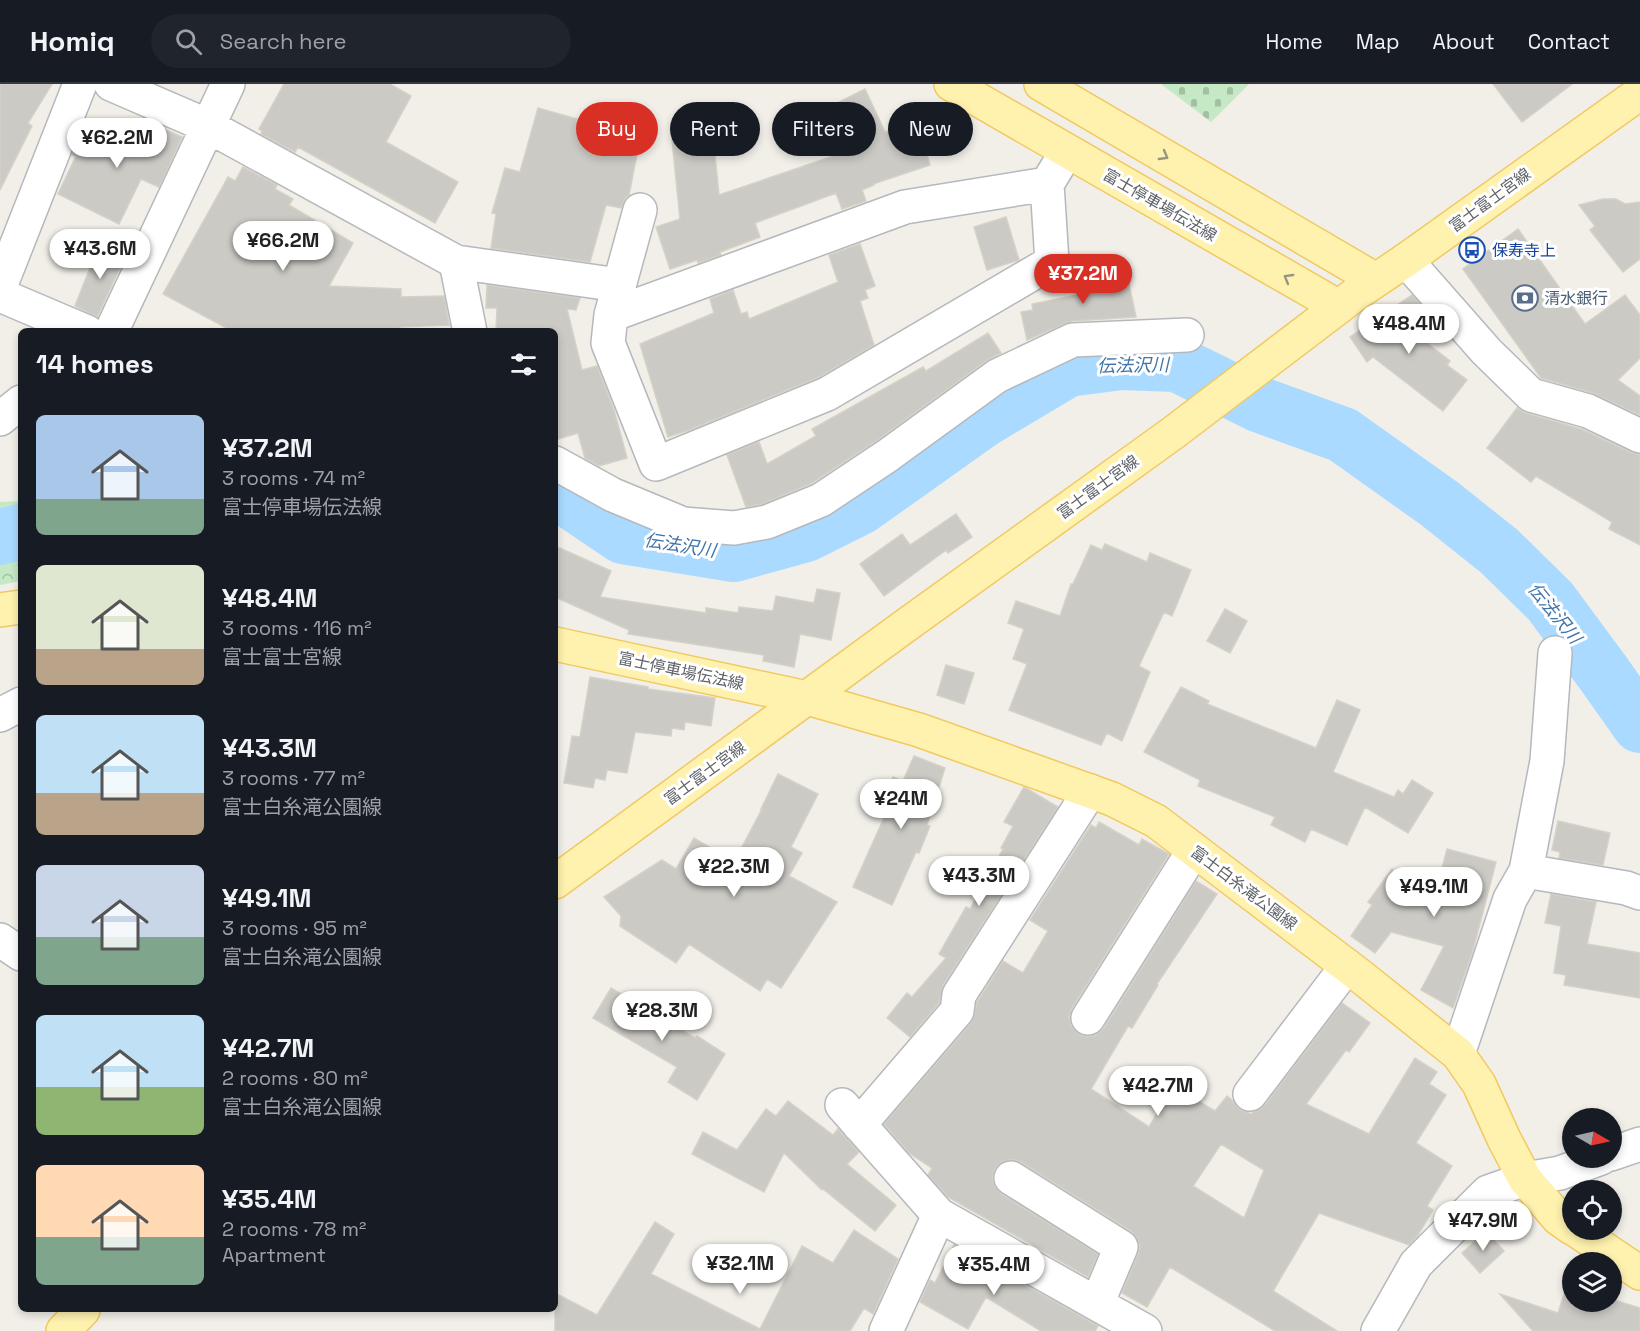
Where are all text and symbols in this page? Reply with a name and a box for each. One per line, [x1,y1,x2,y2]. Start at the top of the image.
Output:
search box [151,14,571,68]
text: Homiq [30,23,115,59]
icon: search [172,25,205,58]
text: Search here [220,27,347,55]
text: Home [1265,28,1323,55]
text: Map [1356,28,1400,55]
text: About [1433,28,1495,55]
text: Contact [1528,28,1610,55]
chip: Buy [576,102,658,156]
chip: Rent [670,102,760,156]
chip: Filters [772,102,876,156]
chip: New [888,102,973,156]
pin: ¥62.2M [68,118,166,169]
text: ¥62.2M [81,124,153,150]
one-way arrow [1158,149,1168,160]
street label: 富士富士宮線 [1445,163,1535,237]
street label: 富士停車場伝法線 [1099,164,1221,246]
pin: ¥66.2M [234,221,332,272]
text: ¥66.2M [247,227,319,253]
pin: ¥43.6M [51,229,149,280]
text: ¥43.6M [63,235,137,261]
bus stop icon: 保寿寺上 [1457,235,1487,265]
place label: 保寿寺上 [1492,240,1556,261]
pin: ¥37.2M [1034,254,1132,305]
text: ¥37.2M [1048,260,1118,286]
one-way arrow [1284,273,1294,285]
bank icon: 清水銀行 [1510,283,1540,313]
place label: 清水銀行 [1544,288,1608,309]
pin: ¥48.4M [1360,304,1458,355]
text: ¥48.4M [1372,310,1446,336]
text: 14 homes [36,347,154,381]
icon: filters [507,348,540,381]
water label: 伝法沢川 [1097,353,1171,377]
text: ¥37.2M [222,431,313,465]
icon: home [84,439,156,511]
street label: 富士富士宮線 [1053,450,1143,524]
text: 3 rooms · 74 m² [222,465,365,491]
text: 富士停車場伝法線 [222,494,382,520]
water label: 伝法沢川 [643,528,719,562]
water label: 伝法沢川 [1523,578,1588,650]
text: ¥48.4M [222,581,317,615]
icon: home [84,589,156,661]
text: 3 rooms · 116 m² [222,615,372,641]
text: 富士富士宮線 [222,644,342,670]
street label: 富士停車場伝法線 [616,647,746,695]
text: ¥43.3M [222,731,317,765]
street label: 富士富士宮線 [660,736,750,810]
icon: home [84,739,156,811]
text: 3 rooms · 77 m² [222,765,365,791]
pin: ¥24M [865,779,937,830]
text: ¥24M [874,785,928,811]
text: 富士白糸滝公園線 [222,794,382,820]
street label: 富士白糸滝公園線 [1187,841,1301,935]
pin: ¥22.3M [685,847,783,898]
text: ¥22.3M [698,853,770,879]
pin: ¥43.3M [930,856,1028,907]
text: ¥43.3M [942,862,1016,888]
pin: ¥49.1M [1385,867,1483,918]
text: ¥49.1M [1400,873,1468,899]
text: ¥49.1M [222,881,312,915]
icon: home [84,889,156,961]
text: 3 rooms · 95 m² [222,915,367,941]
text: 富士白糸滝公園線 [222,944,382,970]
pin: ¥28.3M [613,991,711,1042]
text: ¥28.3M [626,997,698,1023]
text: ¥42.7M [222,1031,314,1065]
icon: home [84,1039,156,1111]
text: 2 rooms · 80 m² [222,1065,368,1091]
pin: ¥42.7M [1109,1066,1207,1117]
text: ¥42.7M [1123,1072,1194,1098]
text: 富士白糸滝公園線 [222,1094,382,1120]
north arrow [1562,1108,1622,1168]
map controls [1562,1108,1622,1312]
button: locate [1562,1180,1622,1240]
text: ¥35.4M [222,1182,317,1216]
icon: home [84,1189,156,1261]
pin: ¥47.9M [1434,1201,1532,1252]
text: ¥47.9M [1448,1207,1518,1233]
text: 2 rooms · 78 m² [222,1216,366,1242]
text: Apartment [222,1242,326,1268]
pin: ¥32.1M [691,1244,789,1295]
pin: ¥35.4M [945,1245,1043,1296]
text: ¥32.1M [706,1250,774,1276]
text: ¥35.4M [958,1251,1030,1277]
button: layers [1562,1252,1622,1312]

